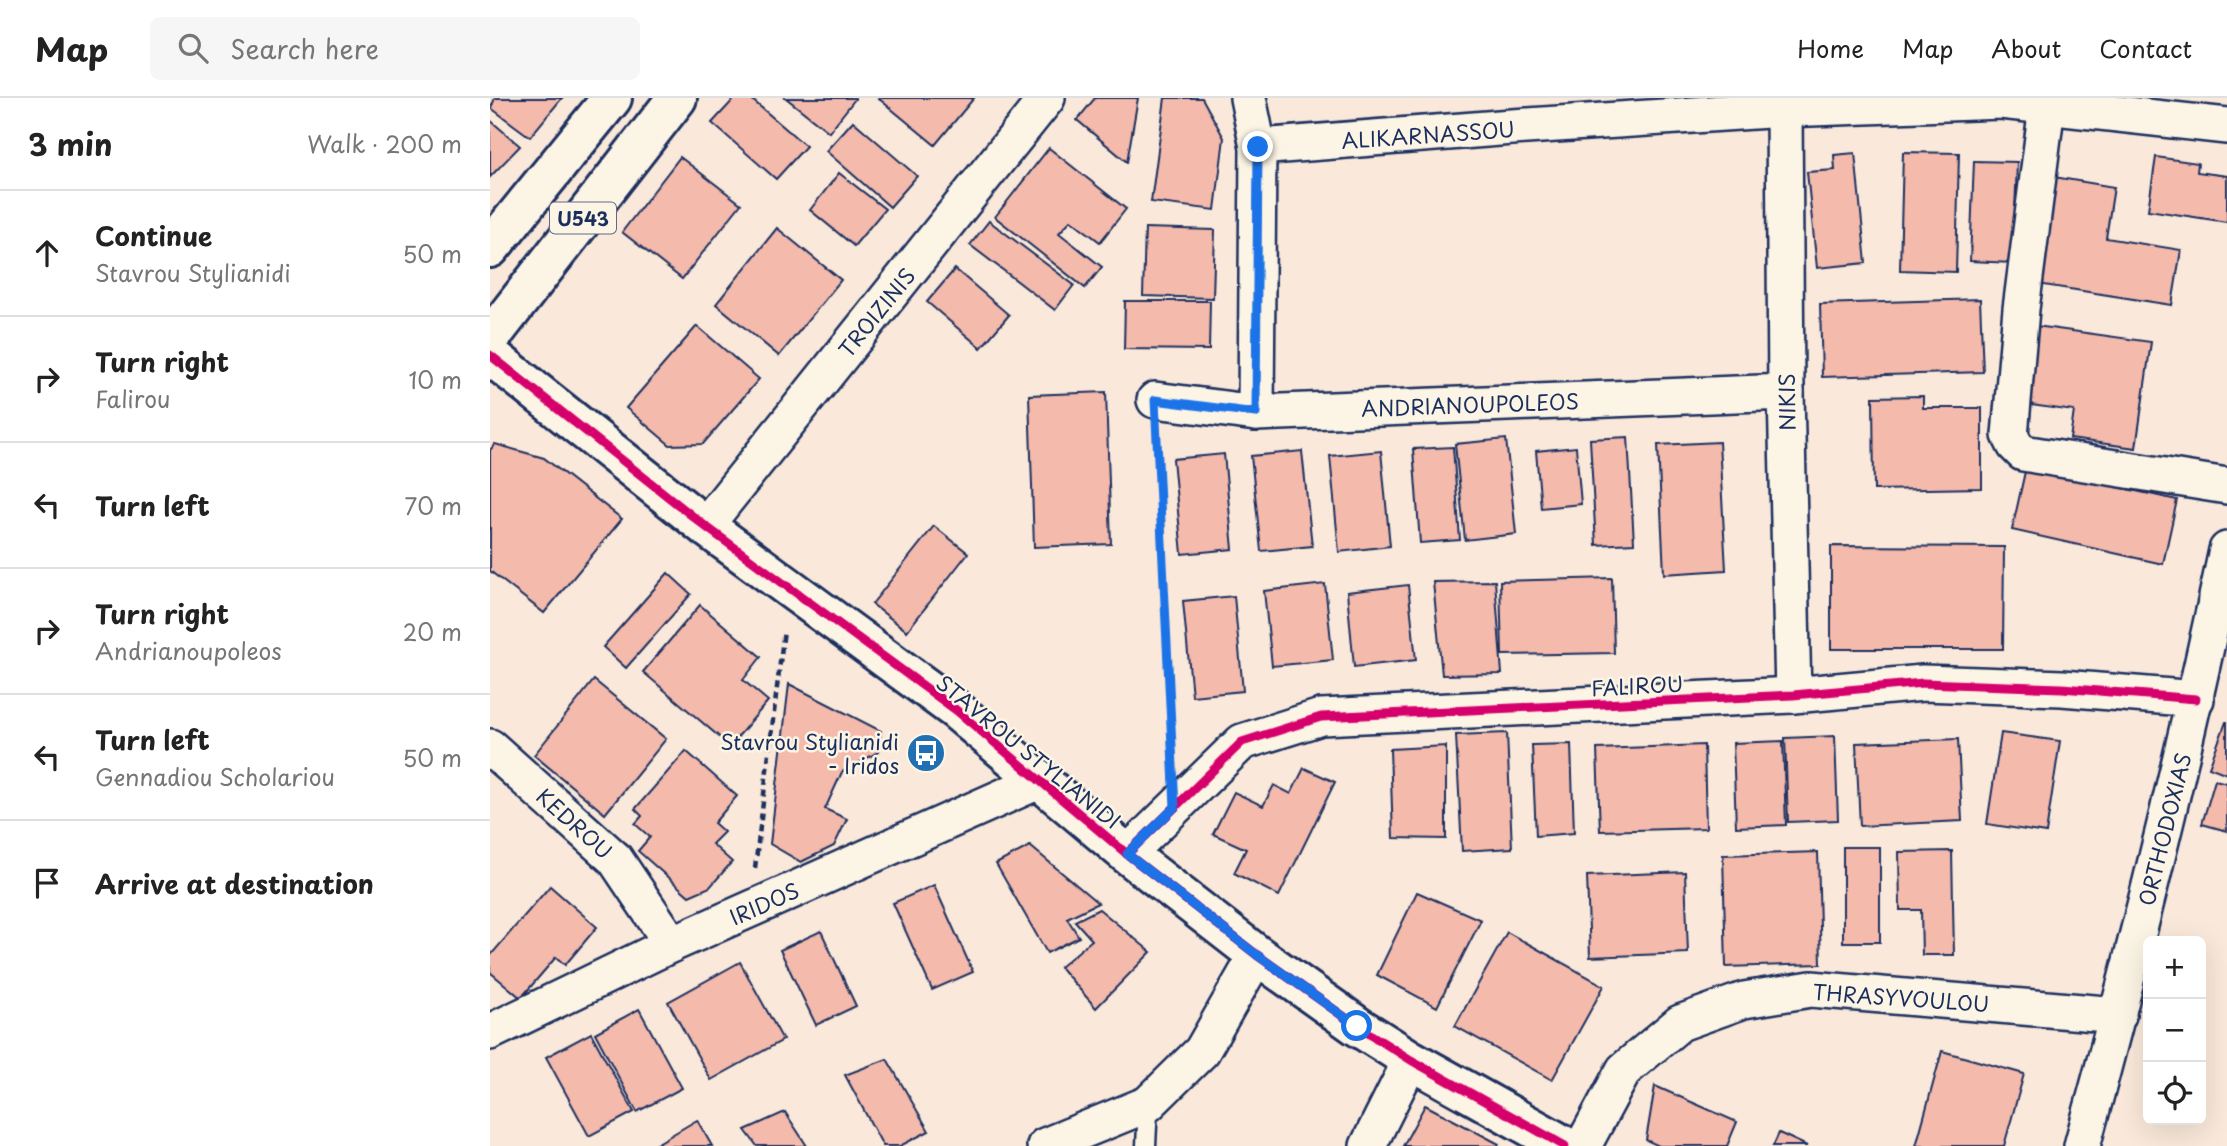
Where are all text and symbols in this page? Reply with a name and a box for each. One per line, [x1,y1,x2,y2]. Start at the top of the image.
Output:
search box [150,17,640,80]
text: Map [35,23,108,73]
icon: search [174,29,212,67]
text: Search here [230,29,379,68]
text: Home [1797,30,1864,66]
text: Map [1902,30,1953,66]
text: About [1991,30,2061,66]
text: Contact [2099,30,2192,66]
street label: ALIKARNASSOU [1340,112,1516,156]
text: 3 min [28,121,113,166]
text: Walk · 200 m [307,126,462,161]
route end [1242,131,1273,162]
road number: U543 [550,202,616,234]
text: Continue [95,216,212,255]
icon: ahead [28,234,66,272]
text: 50 m [402,236,462,271]
text: Stavrou Stylianidi [95,255,291,290]
street label: TROIZINIS [830,260,922,364]
text: Turn right [95,342,229,381]
icon: right [28,360,66,398]
text: 10 m [408,362,462,397]
street label: NIKIS [1770,373,1802,431]
text: Falirou [95,381,170,416]
street label: ANDRIANOUPOLEOS [1361,384,1579,424]
icon: left [28,486,66,524]
text: Turn left [95,486,210,525]
text: 70 m [404,488,462,523]
text: Turn right [95,594,229,633]
icon: right [28,612,66,650]
text: 20 m [403,614,462,649]
text: Andrianoupoleos [95,633,282,668]
street label: STAVROU STYLIANIDI [930,666,1128,836]
street label: FALIROU [1590,667,1684,703]
text: Turn left [95,720,210,759]
place label: Stavrou Stylianidi - Iridos [720,725,899,781]
bus stop icon: Stavrou Stylianidi - Iridos [905,732,947,774]
icon: left [28,738,66,776]
text: 50 m [402,740,462,775]
street label: ORTHODOXIAS [2130,749,2198,909]
text: Gennadiou Scholariou [95,759,335,794]
street label: KEDROU [530,780,620,866]
icon: arrive [28,864,66,902]
text: Arrive at destination [95,864,374,903]
street label: IRIDOS [724,874,804,932]
map controls [2143,936,2206,1125]
button: + [2143,936,2206,999]
street label: THRASYVOULOU [1812,975,1990,1019]
button: − [2143,999,2206,1062]
route start [1341,1010,1372,1041]
button: locate [2143,1062,2206,1125]

